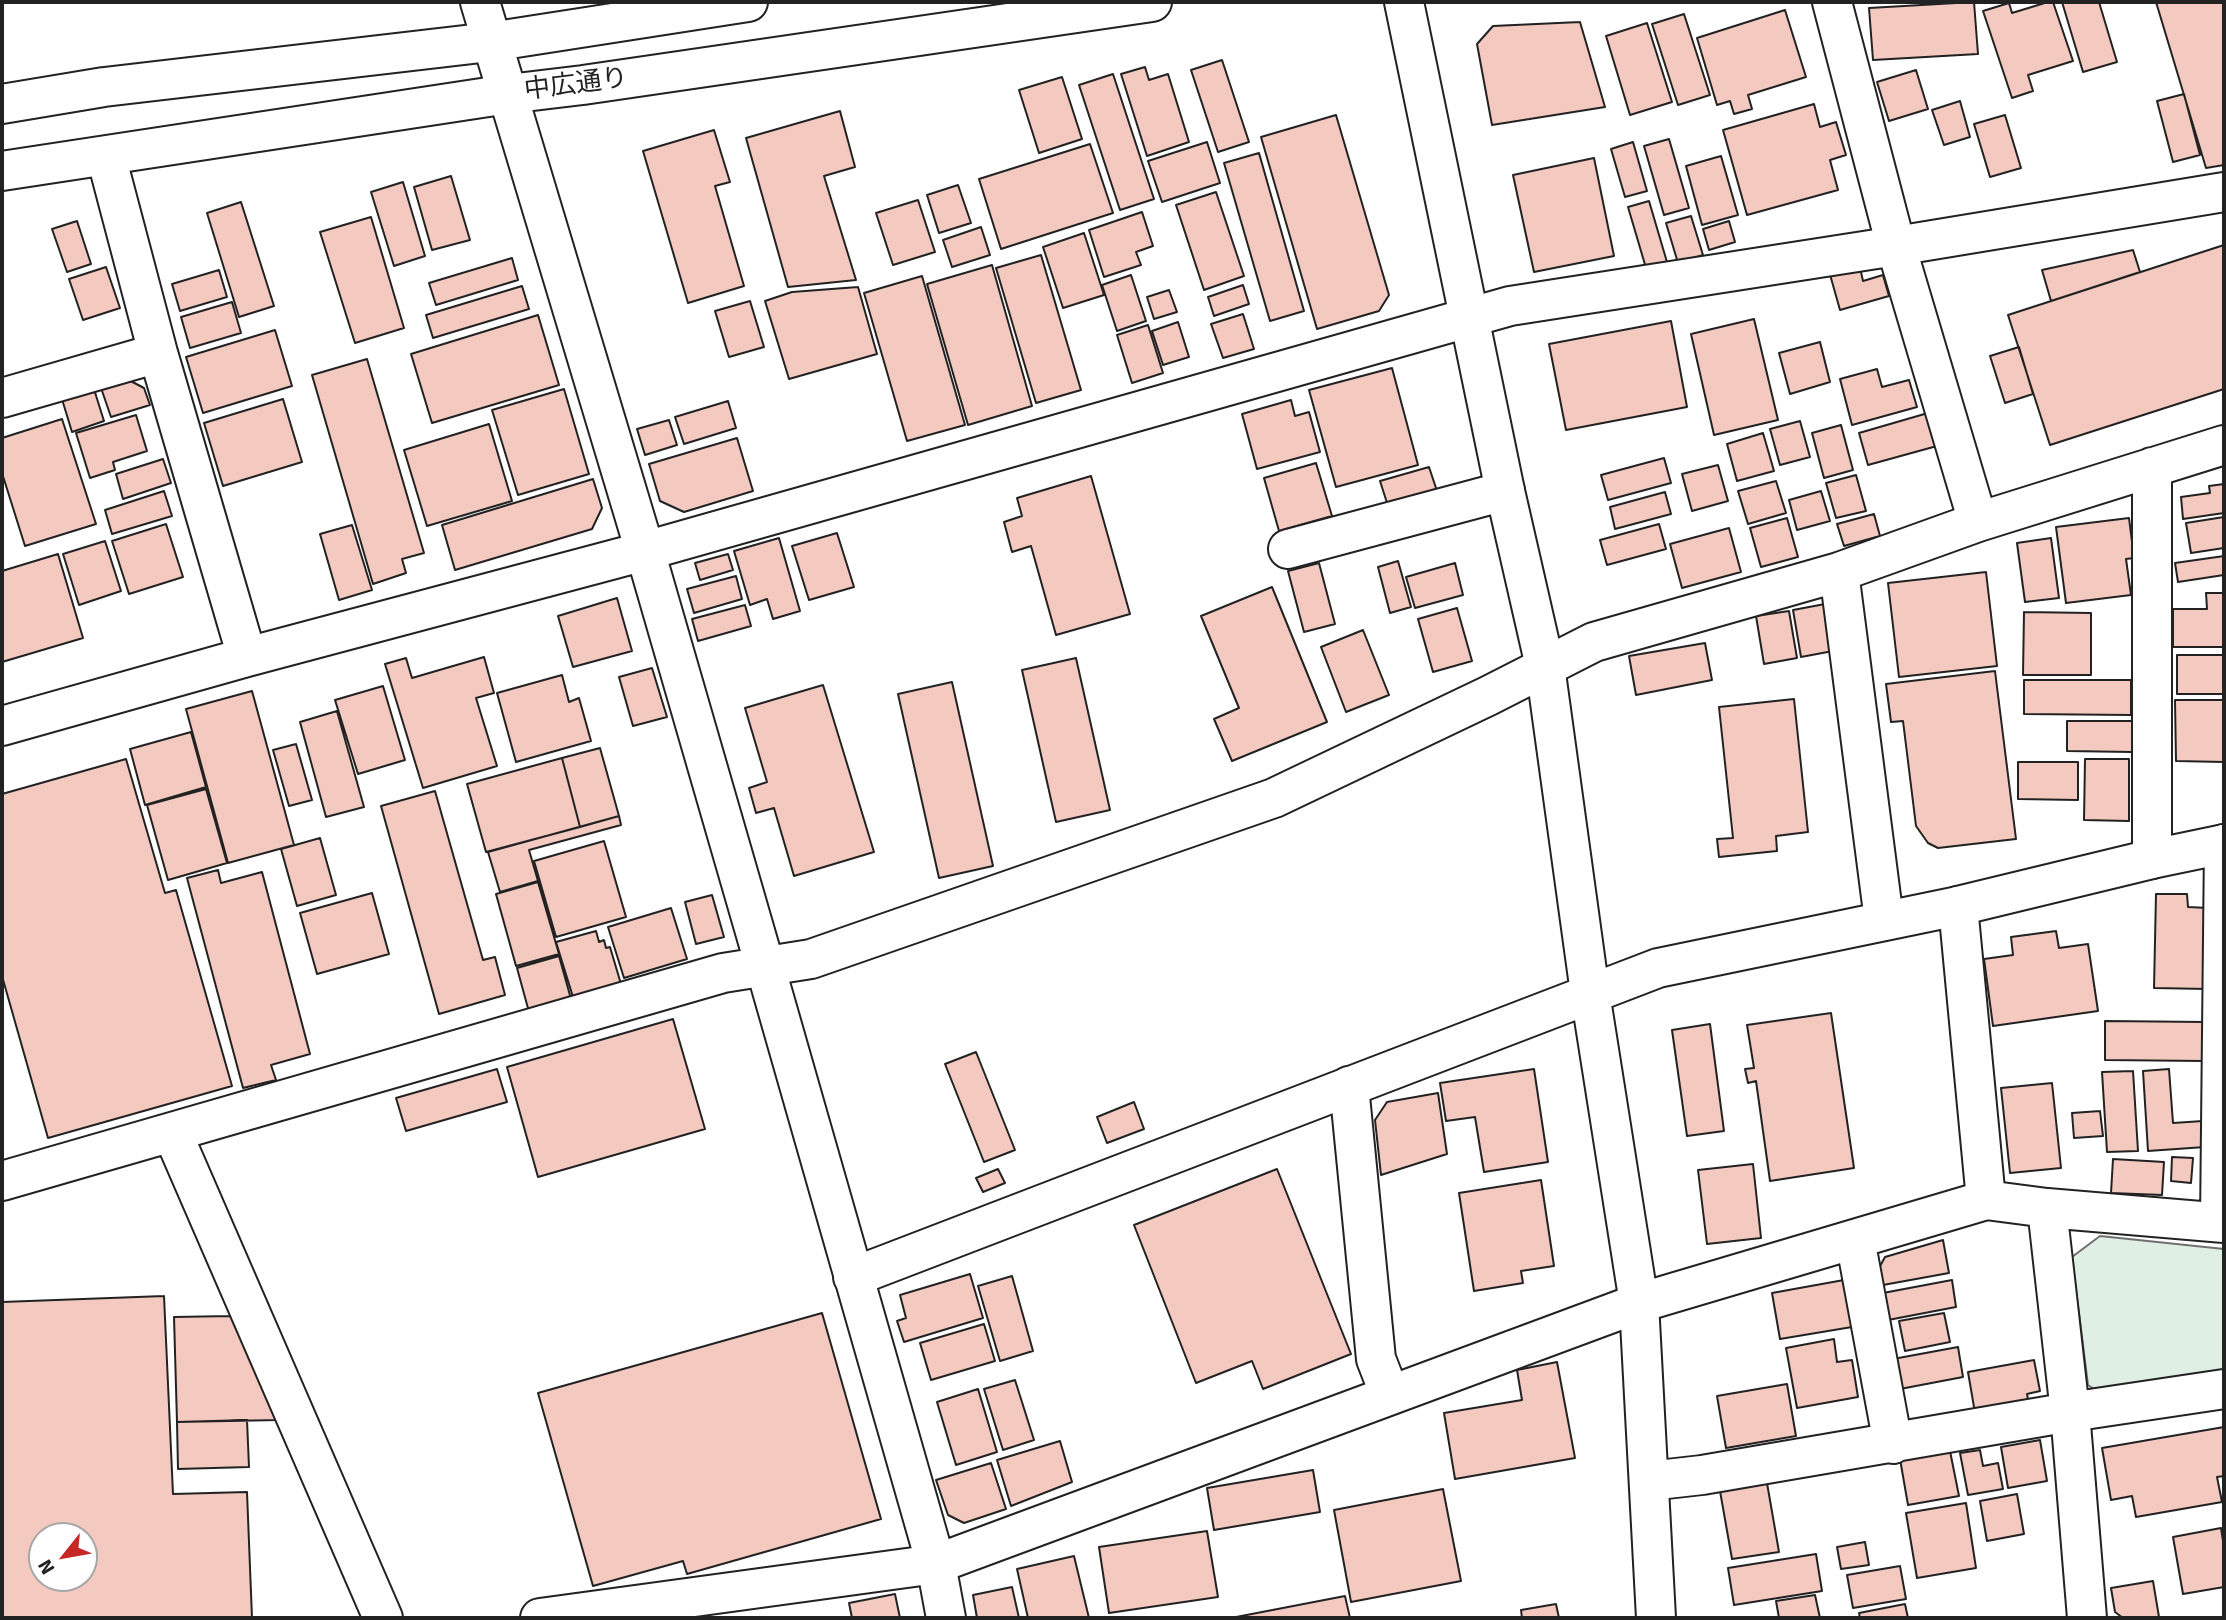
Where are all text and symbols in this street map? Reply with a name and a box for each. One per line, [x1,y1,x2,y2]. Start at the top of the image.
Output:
street label: 中広通り [522,63,630,107]
north arrow [28,1522,98,1592]
text: N [33,1555,60,1579]

